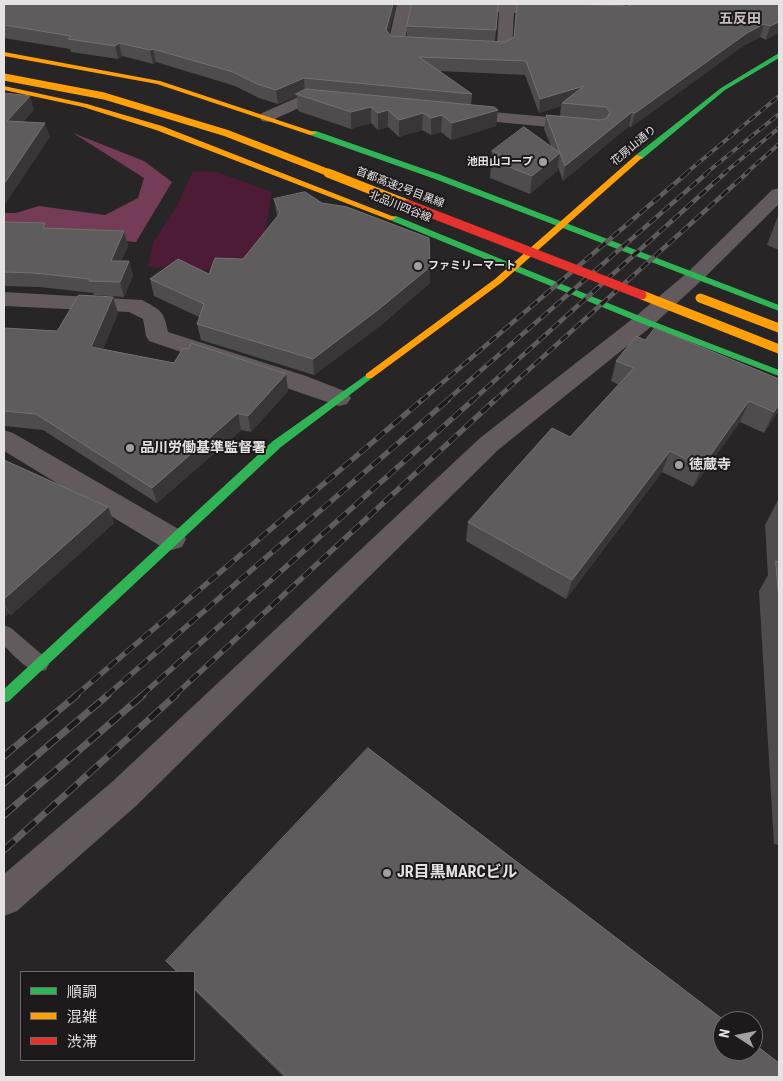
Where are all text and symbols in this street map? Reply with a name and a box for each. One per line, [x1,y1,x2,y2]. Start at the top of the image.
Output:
district label: 五反田 [719,11,761,27]
street label: 花房山通り [609,123,659,169]
place label: 池田山コープ [467,155,533,169]
marker: 池田山コープ [537,156,549,168]
street label: 首都高速2号目黒線 [354,165,446,211]
street label: 北品川四谷線 [367,189,433,225]
place label: ファミリーマート [428,259,516,273]
marker: ファミリーマート [412,260,424,272]
place label: 品川労働基準監督署 [140,440,266,456]
marker: 品川労働基準監督署 [124,442,136,454]
place label: 徳蔵寺 [689,457,731,473]
marker: 徳蔵寺 [673,459,685,471]
place label: JR目黒MARCビル [397,863,517,883]
marker: JR目黒MARCビル [381,867,393,879]
legend [20,971,195,1061]
text: 順調 [67,983,97,1001]
text: 混雑 [67,1008,97,1026]
north arrow [713,1011,763,1061]
text: N [716,1028,733,1039]
text: 渋滞 [67,1033,97,1051]

